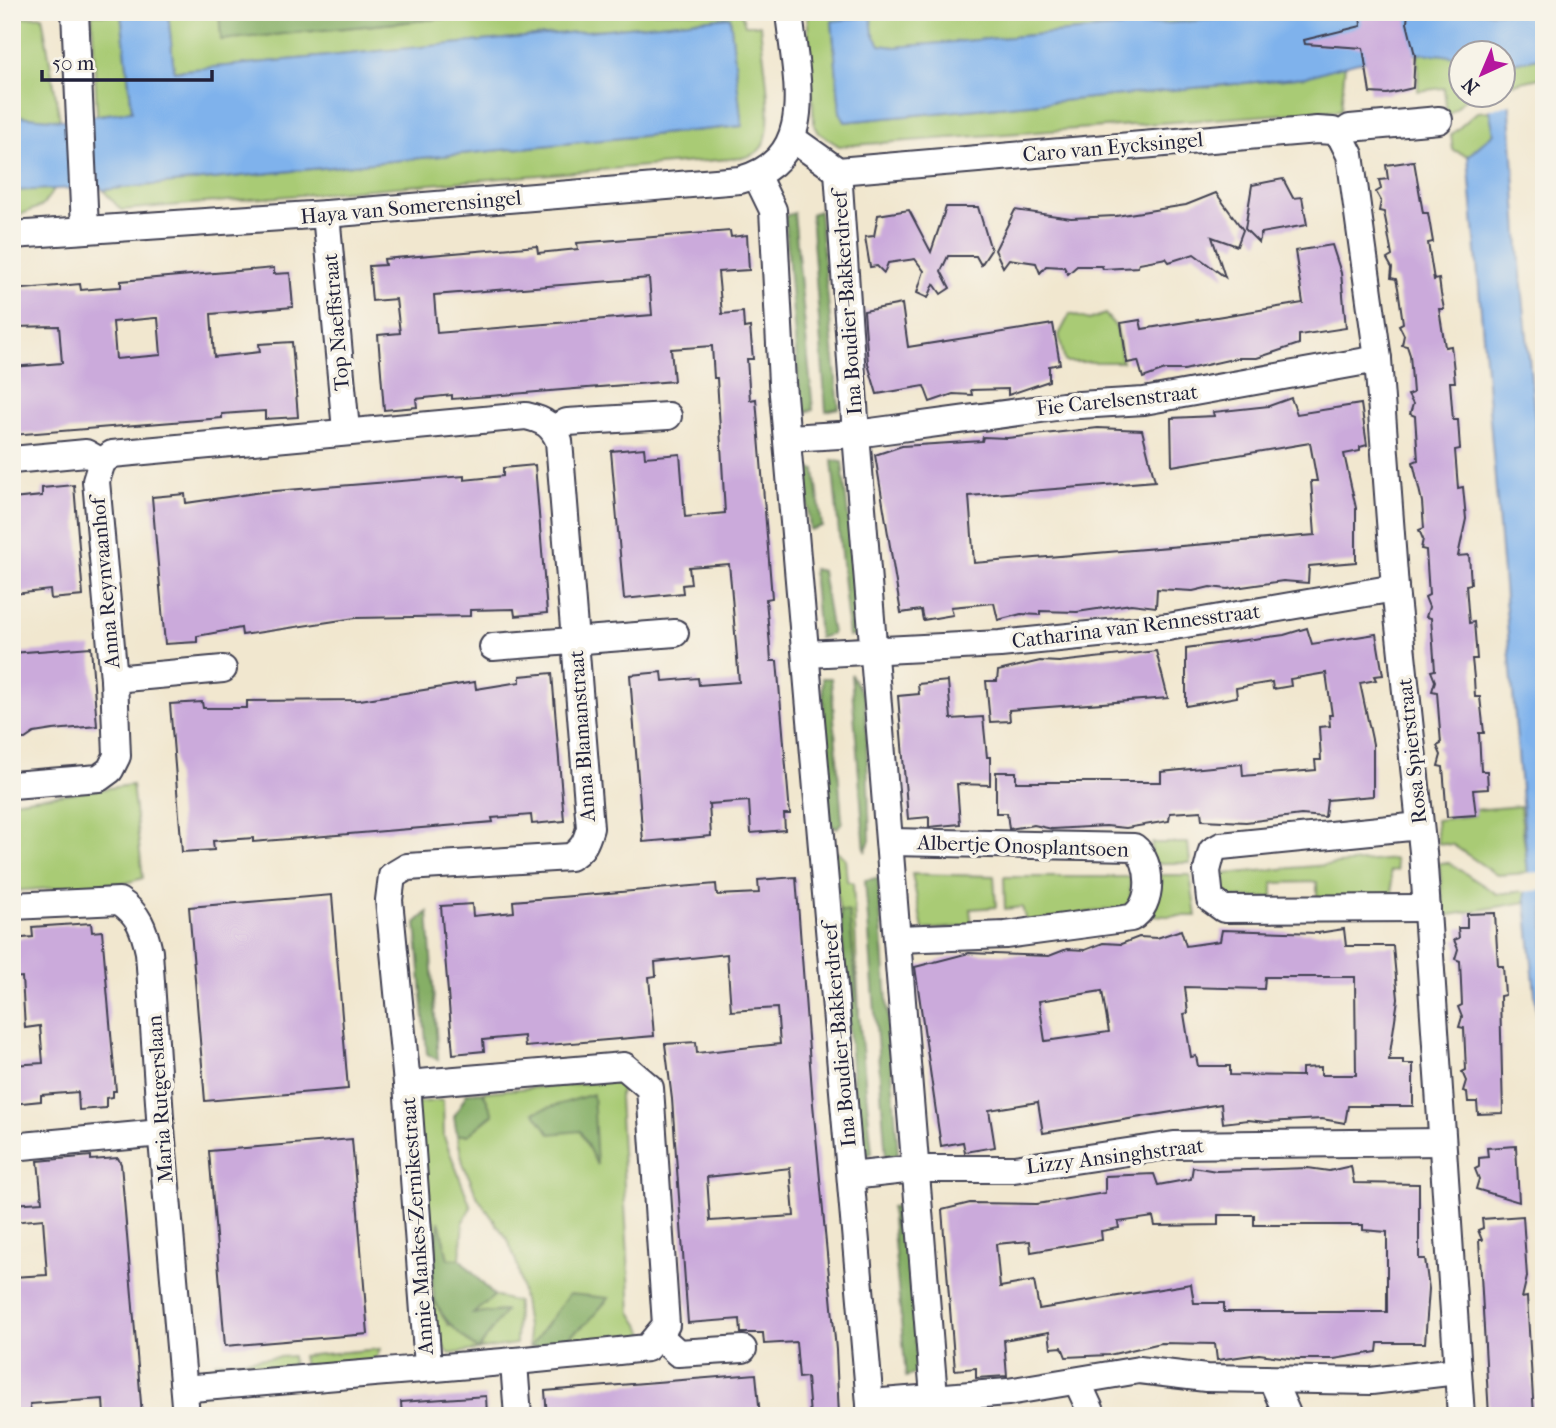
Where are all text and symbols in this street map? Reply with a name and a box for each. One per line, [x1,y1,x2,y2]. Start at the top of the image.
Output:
scale bar [42,38,212,82]
north arrow [1448,38,1518,108]
text: 50 m [52,51,95,75]
text: N [1458,72,1484,98]
street label: Caro van Eycksingel [1022,127,1204,167]
street label: Haya van Somerensingel [299,185,523,229]
street label: Ina Boudier-Bakkerdreef [827,186,867,416]
street label: Top Naeffstraat [318,252,354,392]
street label: Fie Carelsenstraat [1035,380,1199,420]
street label: Anna Reynvaanhof [85,493,125,670]
street label: Catharina van Rennesstraat [1010,599,1262,653]
street label: Anna Blamanstraat [564,649,600,824]
street label: Rosa Spierstraat [1392,677,1432,825]
street label: Albertje Onosplantsoen [916,830,1129,862]
street label: Ina Boudier-Bakkerdreef [817,918,861,1148]
street label: Maria Rutgerslaan [142,1014,178,1184]
street label: Annie Mankes-Zernikestraat [396,1096,438,1357]
street label: Lizzy Ansinghstraat [1025,1133,1206,1179]

